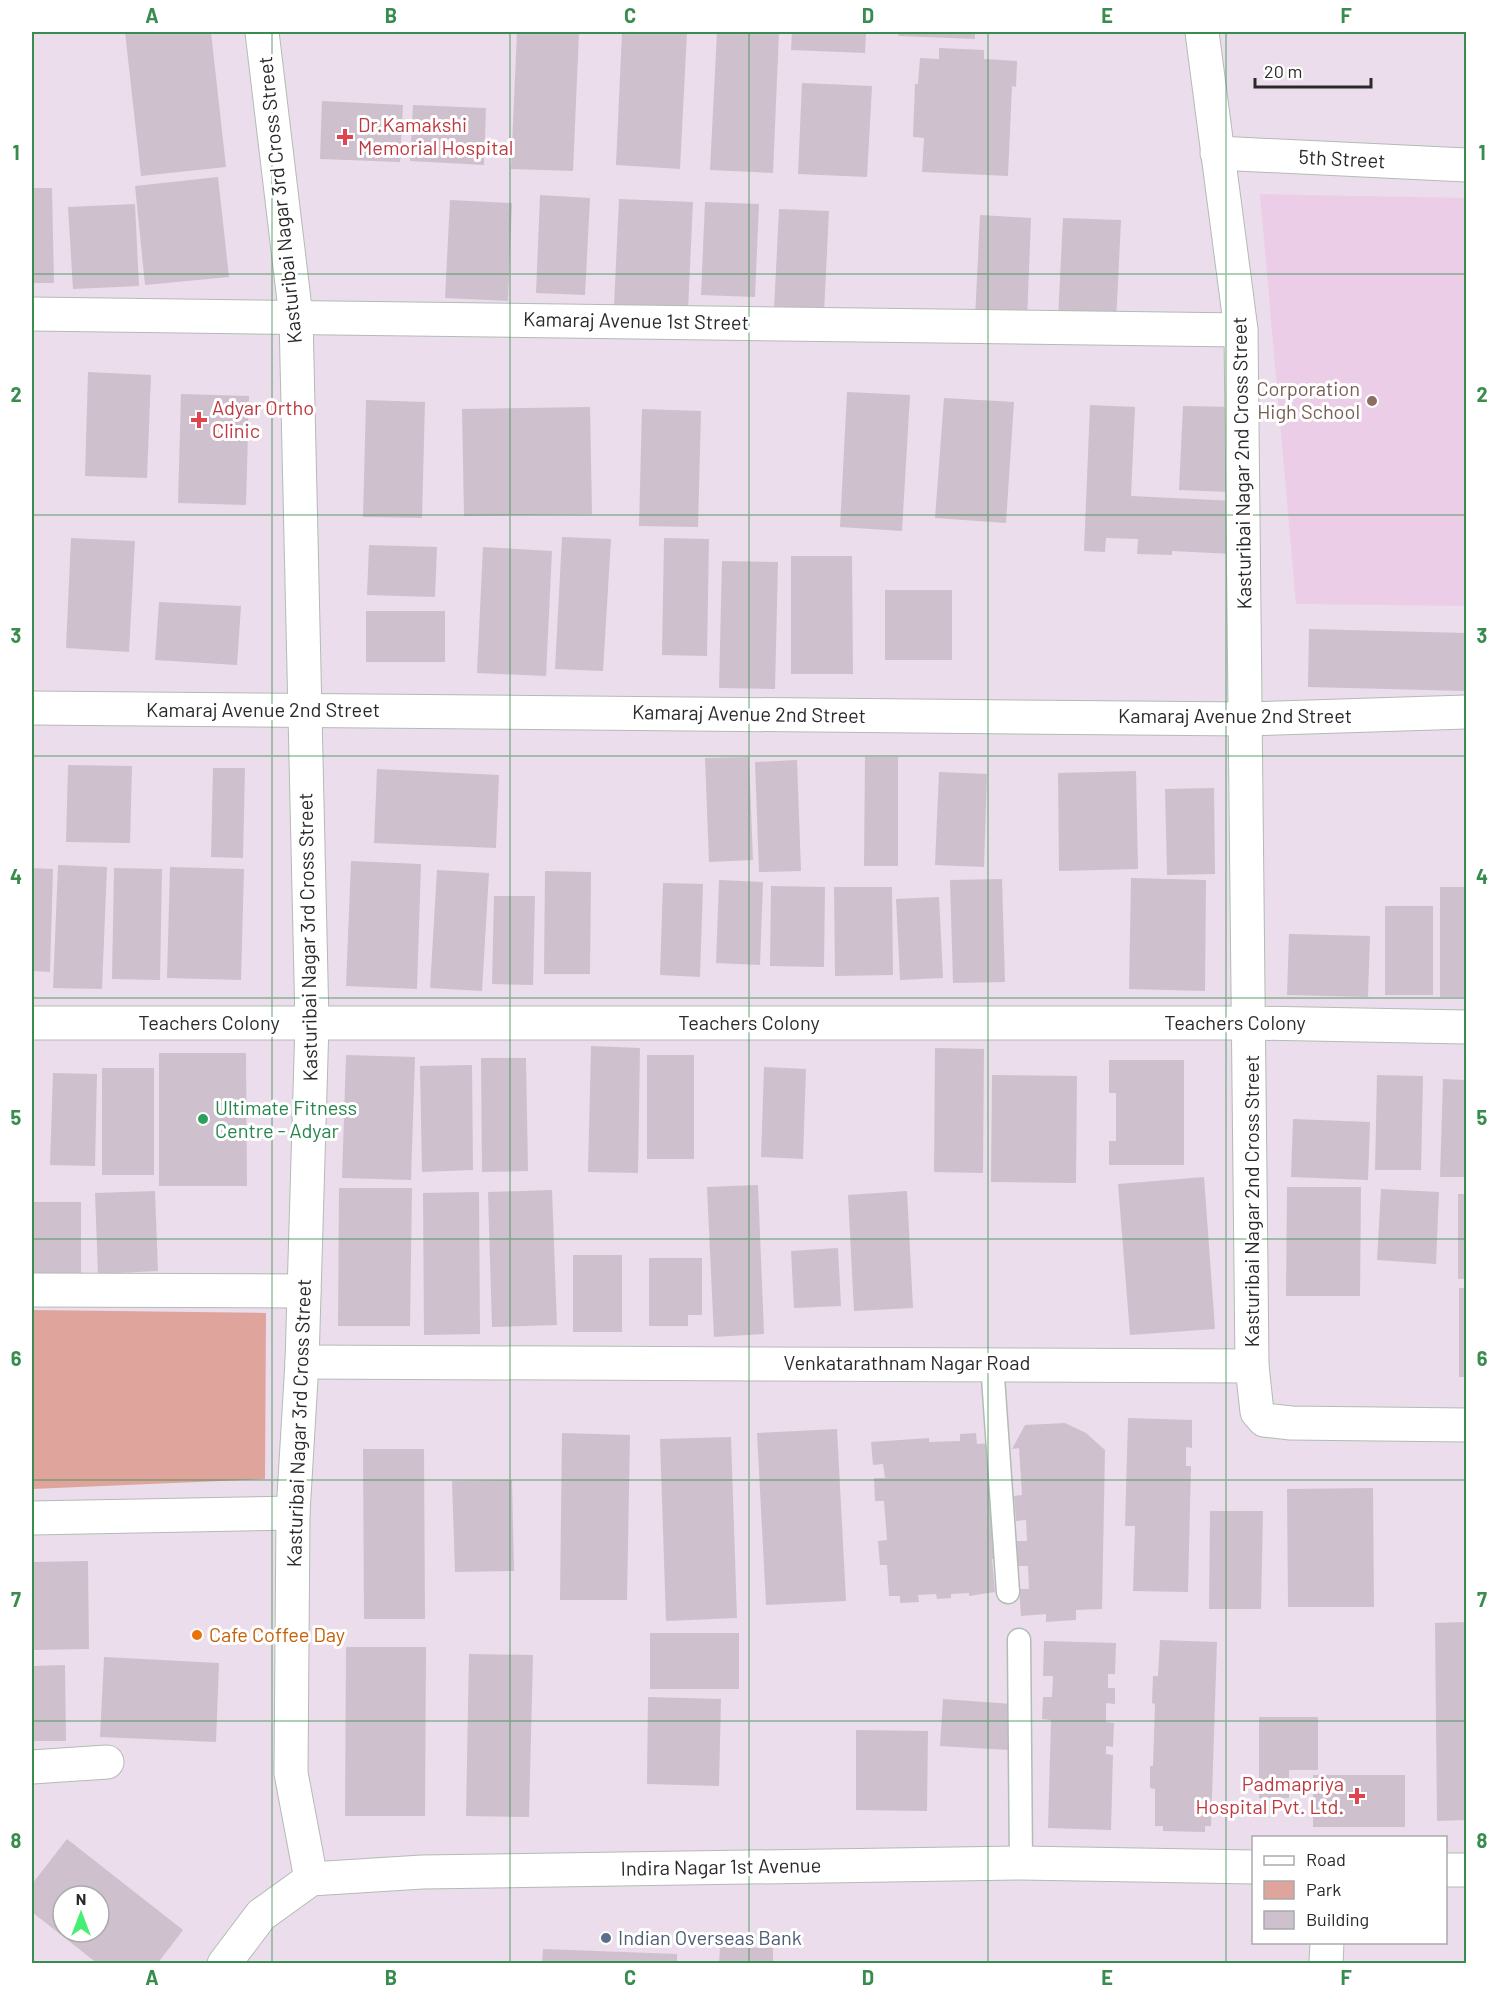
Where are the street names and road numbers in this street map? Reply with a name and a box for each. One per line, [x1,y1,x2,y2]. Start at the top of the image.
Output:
street label: Kasturibai Nagar 3rd Cross Street [252,55,306,345]
street label: 5th Street [1298,144,1386,172]
street label: Kamaraj Avenue 1st Street [523,306,749,334]
street label: Kasturibai Nagar 2nd Cross Street [1226,317,1256,610]
street label: Kamaraj Avenue 2nd Street [146,697,380,721]
street label: Kamaraj Avenue 2nd Street [632,699,866,727]
street label: Kamaraj Avenue 2nd Street [1118,703,1352,727]
street label: Kasturibai Nagar 3rd Cross Street [292,792,322,1082]
street label: Teachers Colony [138,1010,280,1034]
street label: Teachers Colony [678,1010,820,1034]
street label: Teachers Colony [1164,1010,1306,1034]
street label: Kasturibai Nagar 2nd Cross Street [1239,1055,1263,1347]
street label: Kasturibai Nagar 3rd Cross Street [281,1278,315,1568]
street label: Venkatarathnam Nagar Road [784,1350,1030,1374]
street label: Indira Nagar 1st Avenue [620,1852,822,1880]

